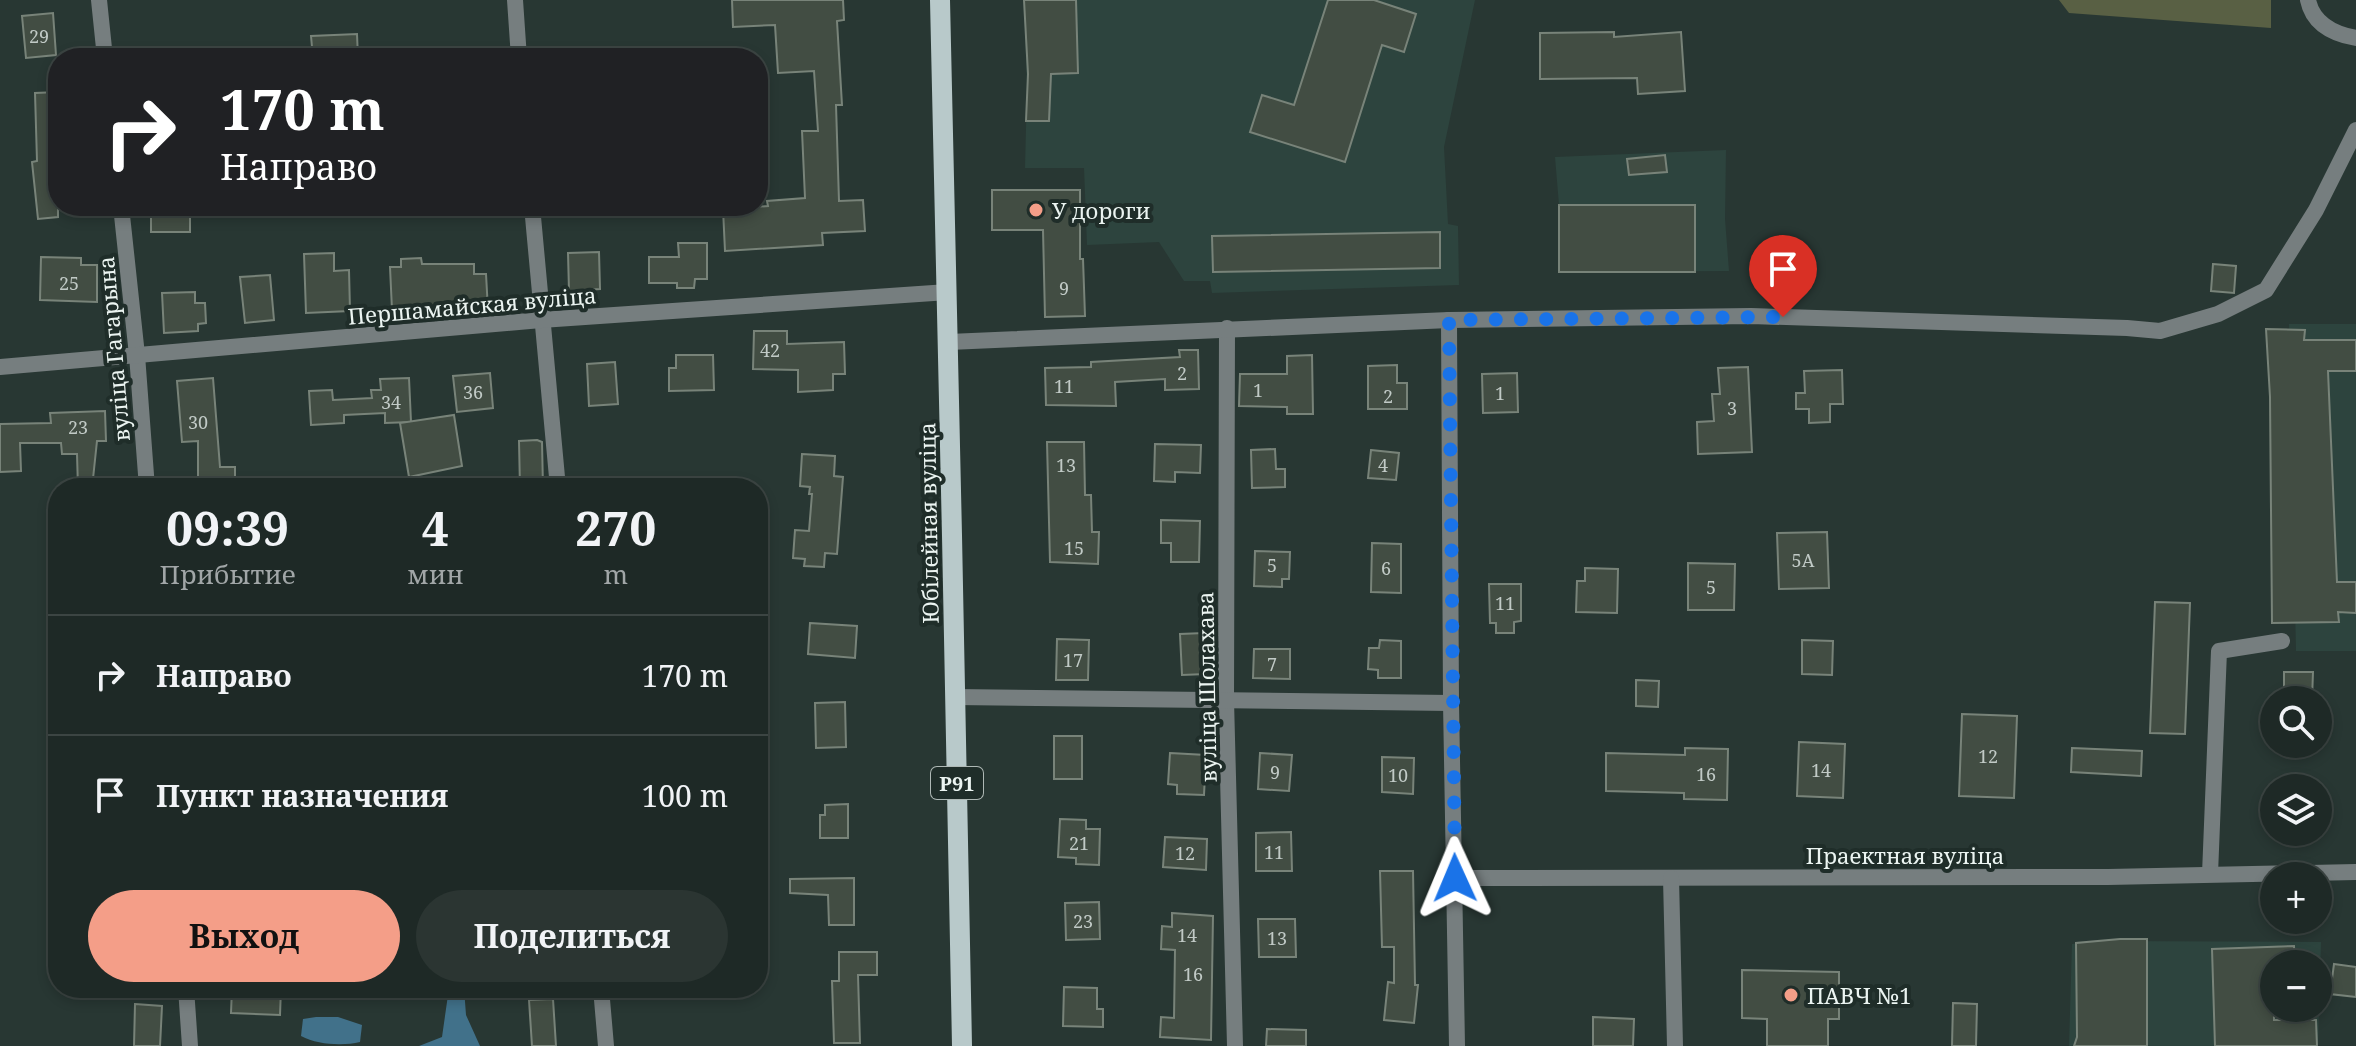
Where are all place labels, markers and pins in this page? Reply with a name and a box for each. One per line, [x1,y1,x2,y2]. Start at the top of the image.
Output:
place label: У дороги [1052,195,1150,225]
marker: У дороги [1027,201,1045,219]
pin [1749,235,1817,317]
place label: ПАВЧ №1 [1807,980,1911,1010]
marker: ПАВЧ №1 [1782,986,1800,1004]

